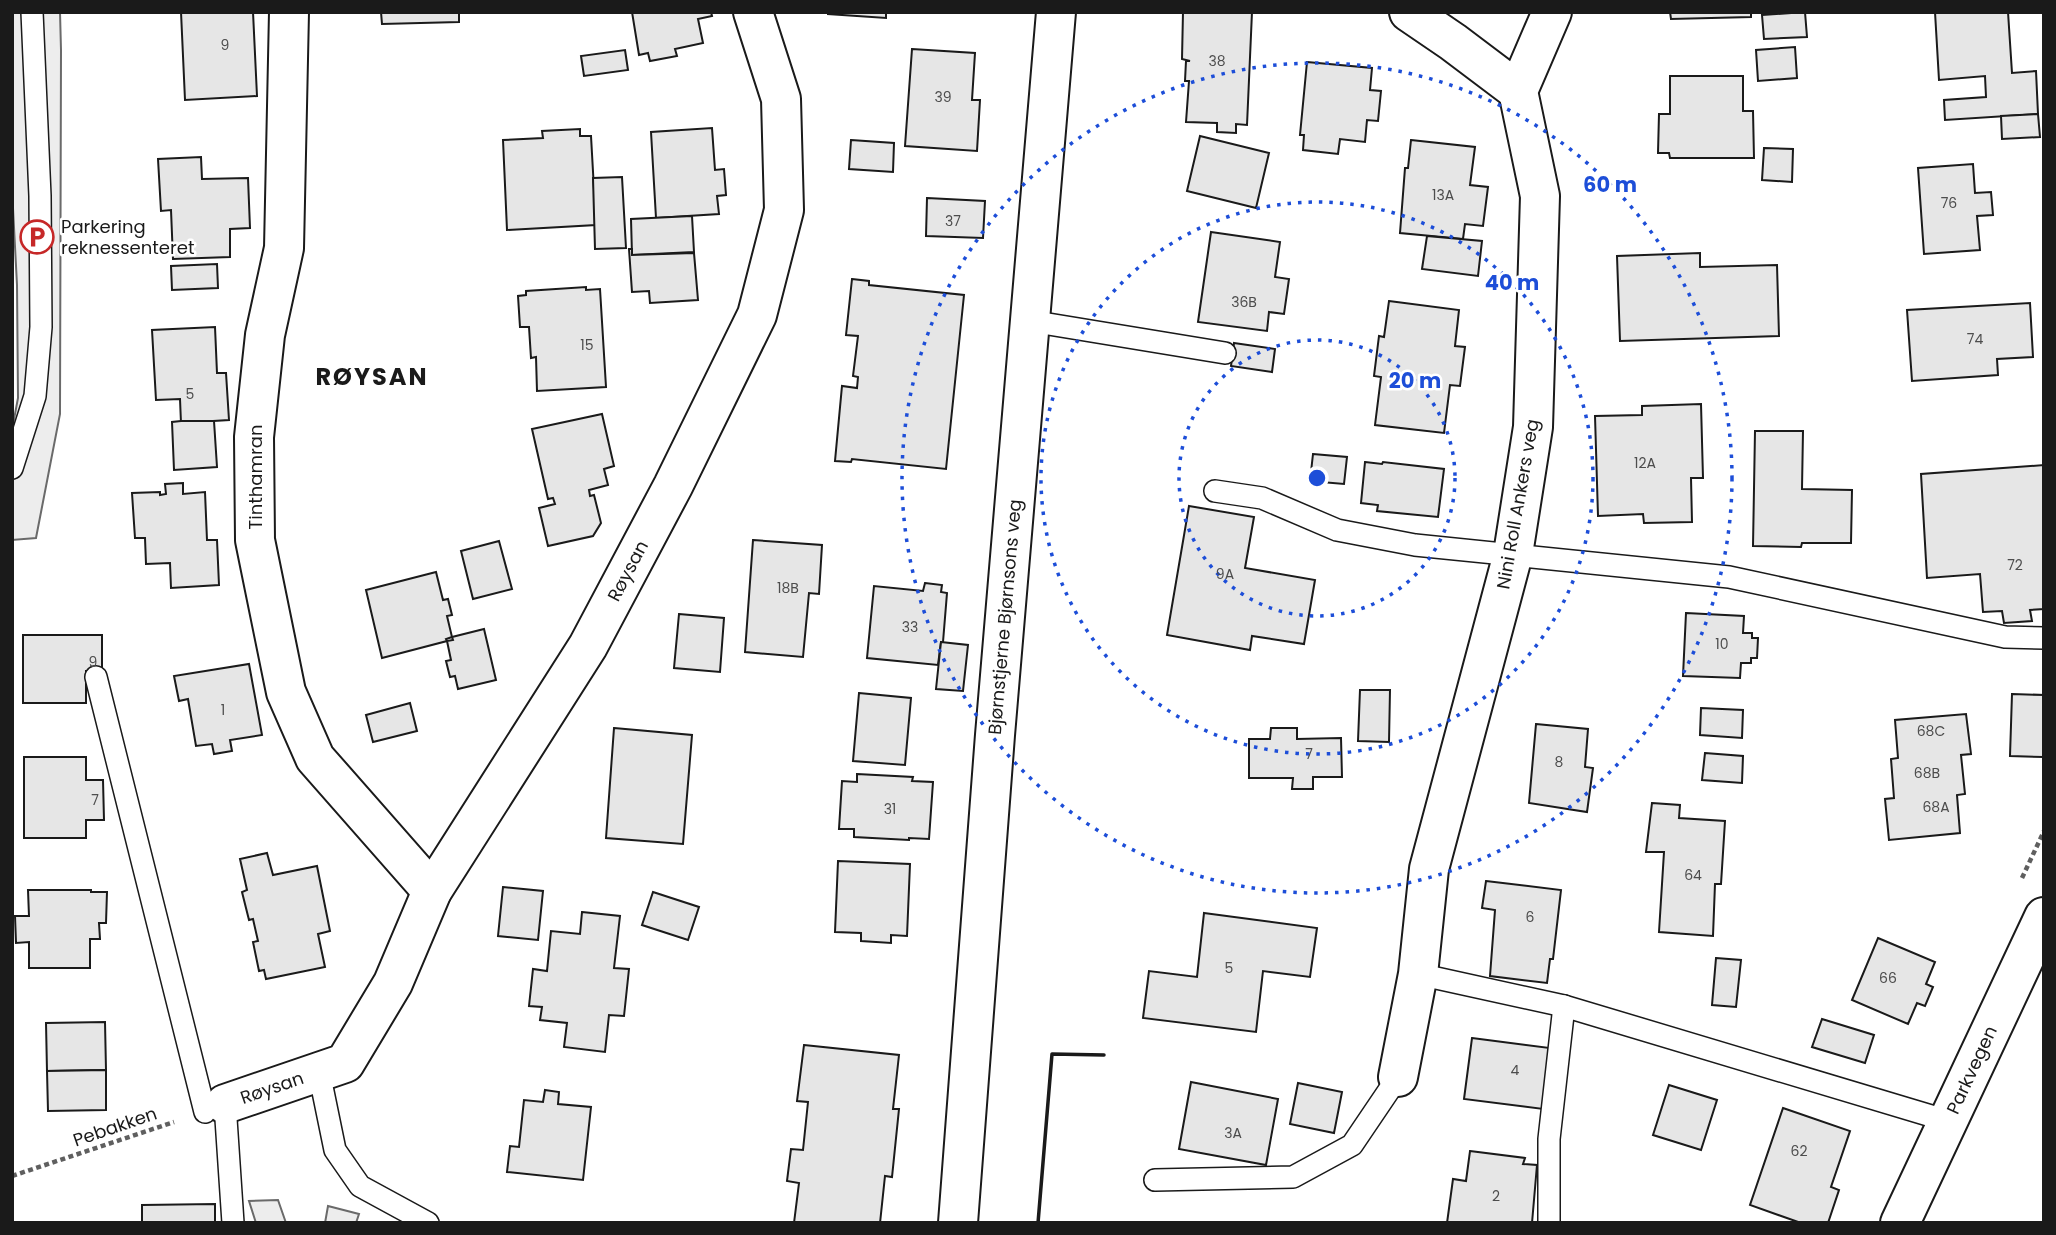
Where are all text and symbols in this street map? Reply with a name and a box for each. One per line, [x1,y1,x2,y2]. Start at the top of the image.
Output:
house number: 9 [221,35,229,55]
house number: 38 [1208,51,1226,71]
house number: 39 [934,87,952,107]
text: 60 m [1583,170,1637,199]
house number: 13A [1432,185,1454,205]
house number: 76 [1941,193,1957,213]
house number: 37 [945,211,961,231]
place label: Parkering reknessenteret [61,214,194,260]
parking icon: Parkering reknessenteret [18,218,56,256]
text: 40 m [1485,268,1539,297]
house number: 36B [1231,292,1257,312]
house number: 74 [1967,329,1983,349]
house number: 15 [580,335,594,355]
district label: RØYSAN [315,360,429,393]
text: 20 m [1389,366,1441,395]
house number: 5 [186,384,194,404]
street label: Nini Roll Ankers veg [1490,417,1545,591]
street label: Tinthamran [243,425,268,529]
house number: 12A [1634,453,1656,473]
centre of rings [1305,466,1329,490]
street label: Bjørnstjerne Bjørnsons veg [982,498,1027,736]
street label: Røysan [601,536,654,606]
house number: 72 [2007,555,2023,575]
house number: 9A [1216,564,1234,584]
house number: 18B [777,578,799,598]
house number: 33 [902,617,918,637]
house number: 10 [1715,634,1729,654]
house number: 9 [89,652,97,672]
house number: 1 [221,700,225,720]
house number: 68C [1917,721,1945,741]
house number: 7 [1305,744,1313,764]
house number: 8 [1555,752,1564,772]
house number: 68B [1914,763,1940,783]
house number: 7 [91,790,99,810]
house number: 68A [1922,797,1950,817]
house number: 31 [884,799,896,819]
house number: 64 [1684,865,1702,885]
house number: 6 [1526,907,1535,927]
house number: 5 [1225,958,1233,978]
house number: 66 [1879,968,1897,988]
street label: Parkvegen [1940,1022,2003,1118]
house number: 4 [1511,1060,1520,1080]
street label: Røysan [237,1065,307,1110]
street label: Pebakken [70,1101,160,1153]
house number: 3A [1224,1123,1242,1143]
house number: 62 [1791,1141,1807,1161]
house number: 2 [1492,1186,1500,1206]

